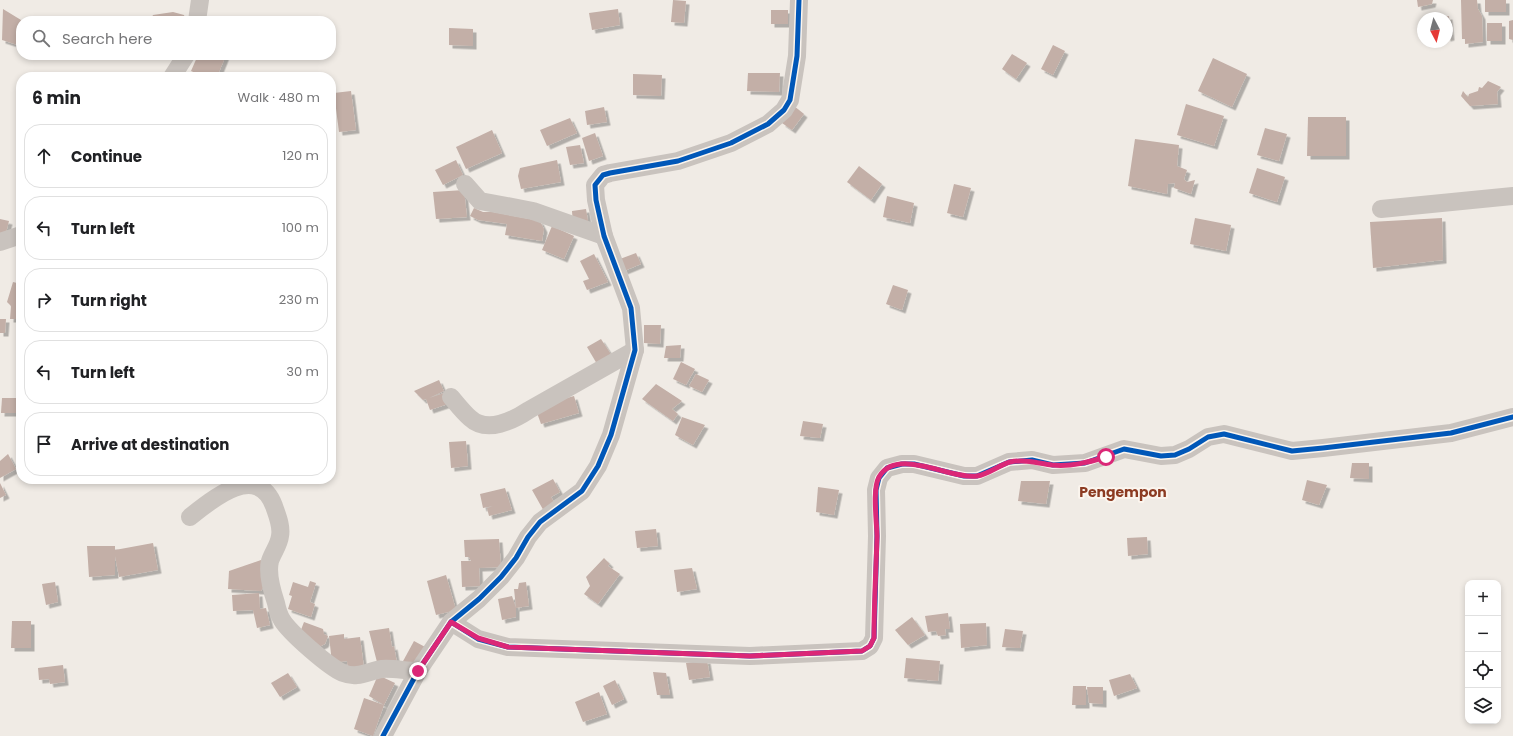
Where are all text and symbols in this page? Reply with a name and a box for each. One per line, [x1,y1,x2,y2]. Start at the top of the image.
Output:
north arrow [1417,12,1453,48]
search box [16,16,336,60]
icon: search [30,27,52,49]
text: Search here [62,28,152,49]
text: 6 min [32,86,81,110]
text: Walk · 480 m [238,88,320,107]
icon: ahead [33,145,55,167]
text: Continue [71,146,142,167]
text: 120 m [282,146,319,165]
icon: left [33,217,55,239]
text: Turn left [71,218,135,239]
text: 100 m [282,218,319,237]
icon: right [33,289,55,311]
text: Turn right [71,290,147,311]
text: 230 m [279,290,319,309]
icon: left [33,361,55,383]
text: Turn left [71,362,135,383]
text: 30 m [286,362,319,381]
icon: arrive [33,433,55,455]
text: Arrive at destination [71,434,229,455]
route start [1097,448,1115,466]
district label: Pengempon [1079,482,1167,502]
map controls [1465,580,1501,724]
button: + [1465,580,1501,616]
button: − [1465,616,1501,652]
button: locate [1465,652,1501,688]
route end [409,662,427,680]
button: layers [1465,688,1501,724]

